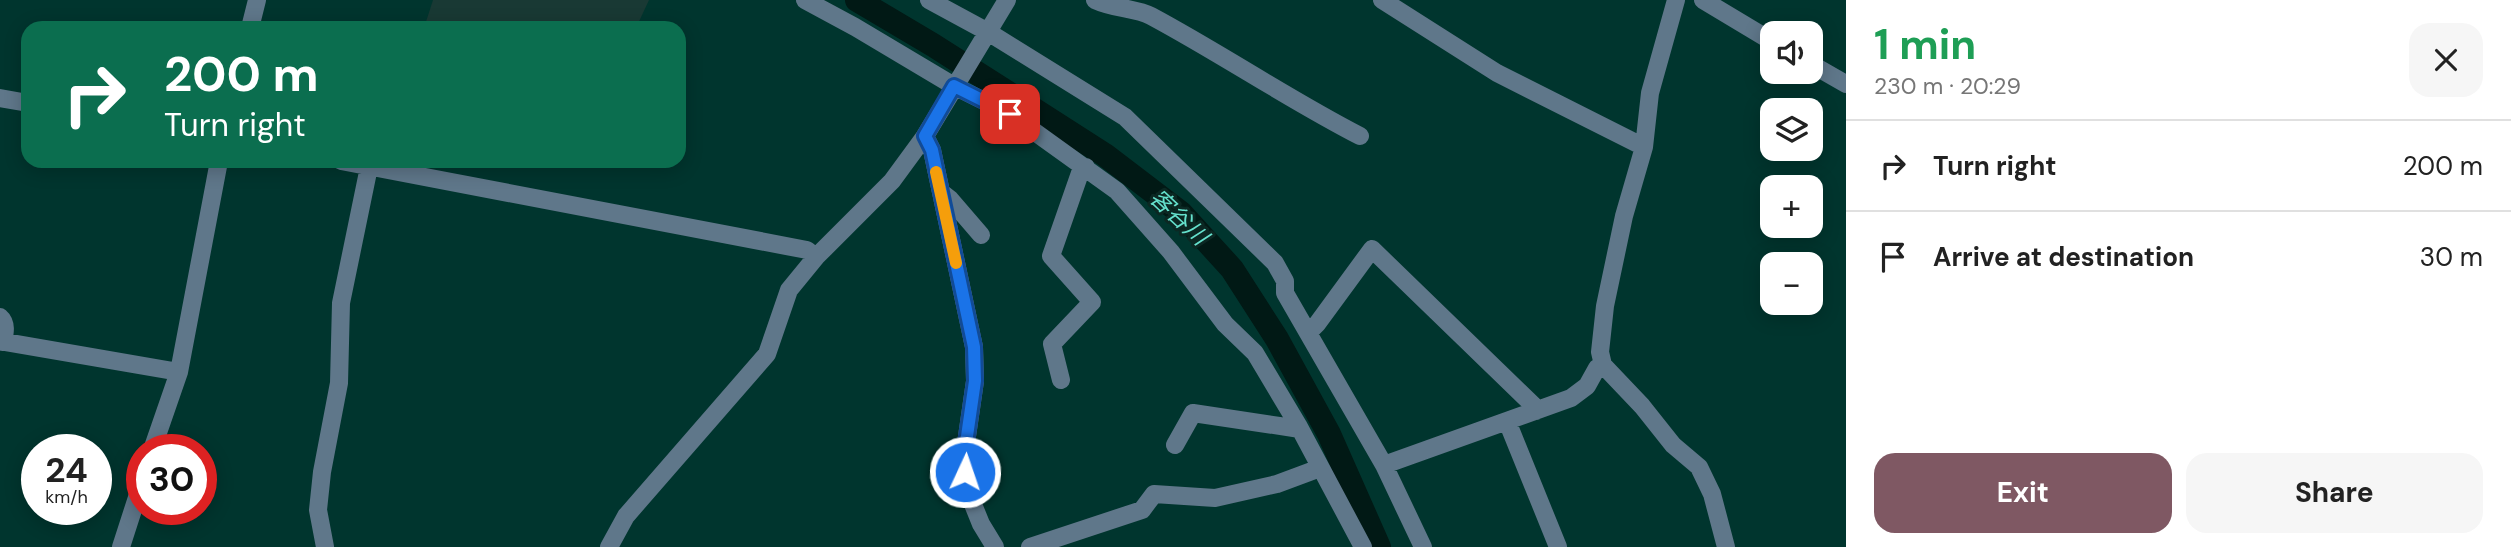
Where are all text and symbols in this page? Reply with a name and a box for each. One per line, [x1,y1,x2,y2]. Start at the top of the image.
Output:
text: 1 min [1874,17,1976,72]
map controls [1760,21,1823,315]
button: sound [1760,21,1823,84]
button: close [2409,23,2483,97]
text: 200 m [164,42,319,106]
icon: right [49,49,140,140]
text: 230 m · 20:29 [1874,71,2021,101]
pin [980,84,1040,144]
icon: arrive [991,95,1029,133]
button: layers [1760,98,1823,161]
text: Turn right [164,104,306,146]
icon: right [1874,147,1912,185]
text: Turn right [1933,149,2057,183]
text: 200 m [2403,149,2483,183]
button: + [1760,175,1823,238]
water label: 客谷川 [1144,183,1217,254]
icon: arrive [1874,238,1912,276]
text: Arrive at destination [1933,240,2194,274]
text: 30 m [2420,240,2483,274]
button: − [1760,252,1823,315]
speed limit sign: 30 [126,434,217,525]
position arrow [928,435,1002,509]
text: 24 [45,447,88,493]
button: Exit [1874,453,2172,533]
button: Share [2186,453,2483,533]
text: km/h [45,485,88,509]

